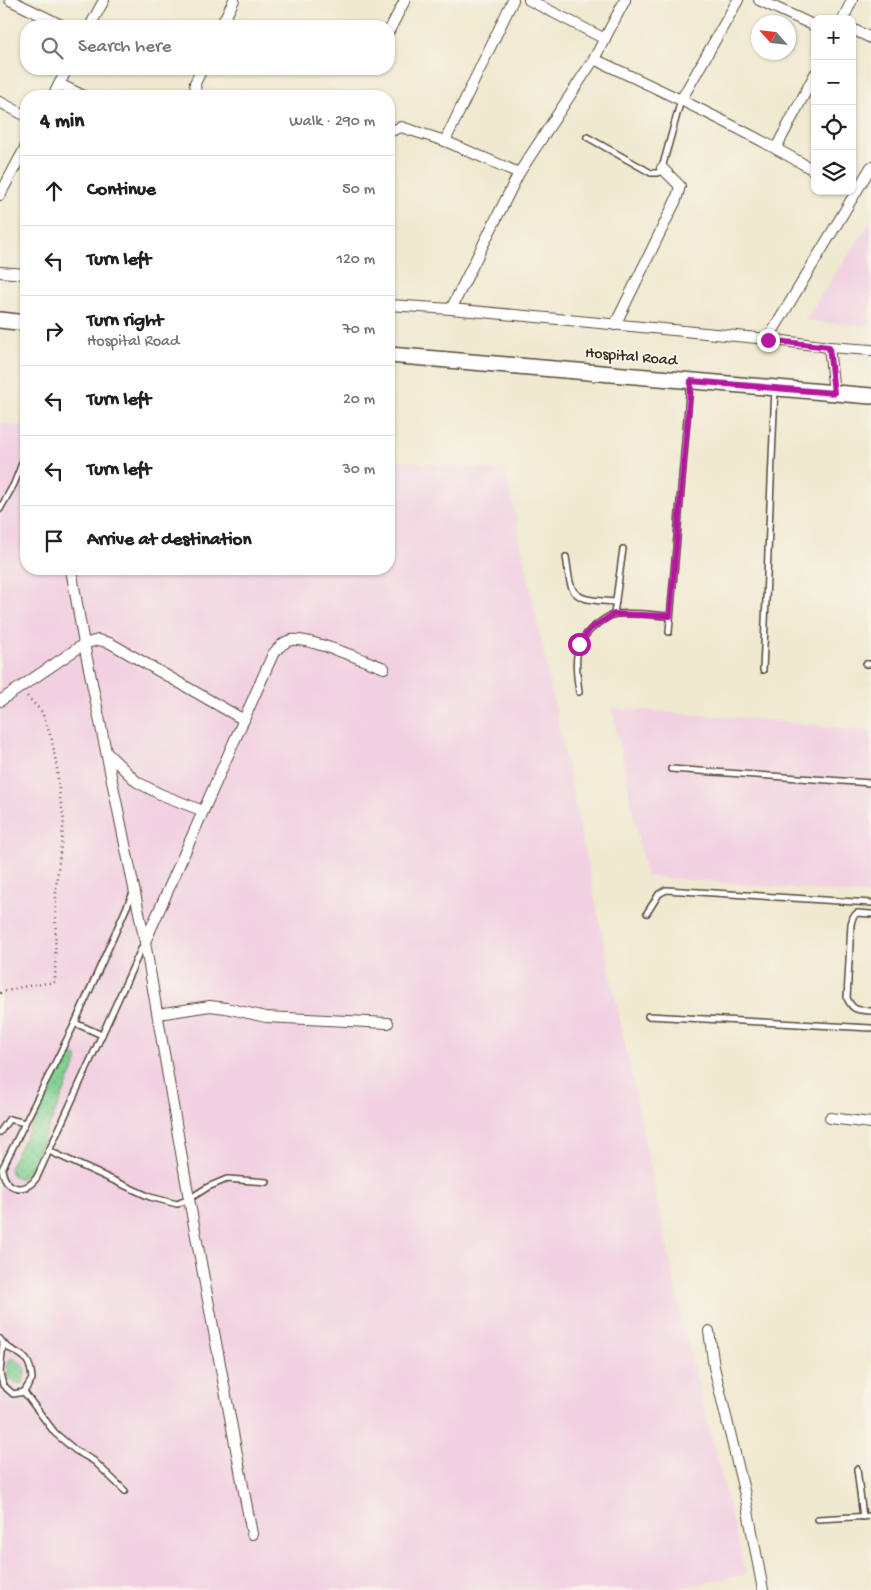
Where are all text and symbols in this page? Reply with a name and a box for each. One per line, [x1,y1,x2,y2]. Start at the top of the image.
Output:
north arrow [751,15,796,60]
map controls [811,15,856,195]
button: + [811,15,856,60]
search box [20,20,395,75]
icon: search [38,34,66,62]
text: Search here [78,36,172,59]
button: − [811,60,856,105]
button: locate [811,105,856,150]
text: 4 min [40,110,84,135]
text: Walk · 290 m [289,113,375,132]
button: layers [811,150,856,195]
icon: ahead [40,177,68,205]
text: Continue [87,179,156,202]
text: 50 m [342,181,375,200]
icon: left [40,247,68,275]
text: Turn left [87,249,151,272]
text: 120 m [336,251,375,270]
text: Turn right [87,310,163,333]
icon: right [40,317,68,345]
text: 70 m [342,321,375,340]
route end [757,329,780,352]
text: Hospital Road [87,333,179,352]
street label: Hospital Road [584,345,679,372]
icon: left [40,387,68,415]
text: Turn left [87,389,151,412]
text: 20 m [343,391,375,410]
icon: left [40,457,68,485]
text: Turn left [87,459,151,482]
text: 30 m [342,461,375,480]
icon: arrive [40,527,68,555]
text: Arrive at destination [87,529,251,552]
route start [568,633,591,656]

